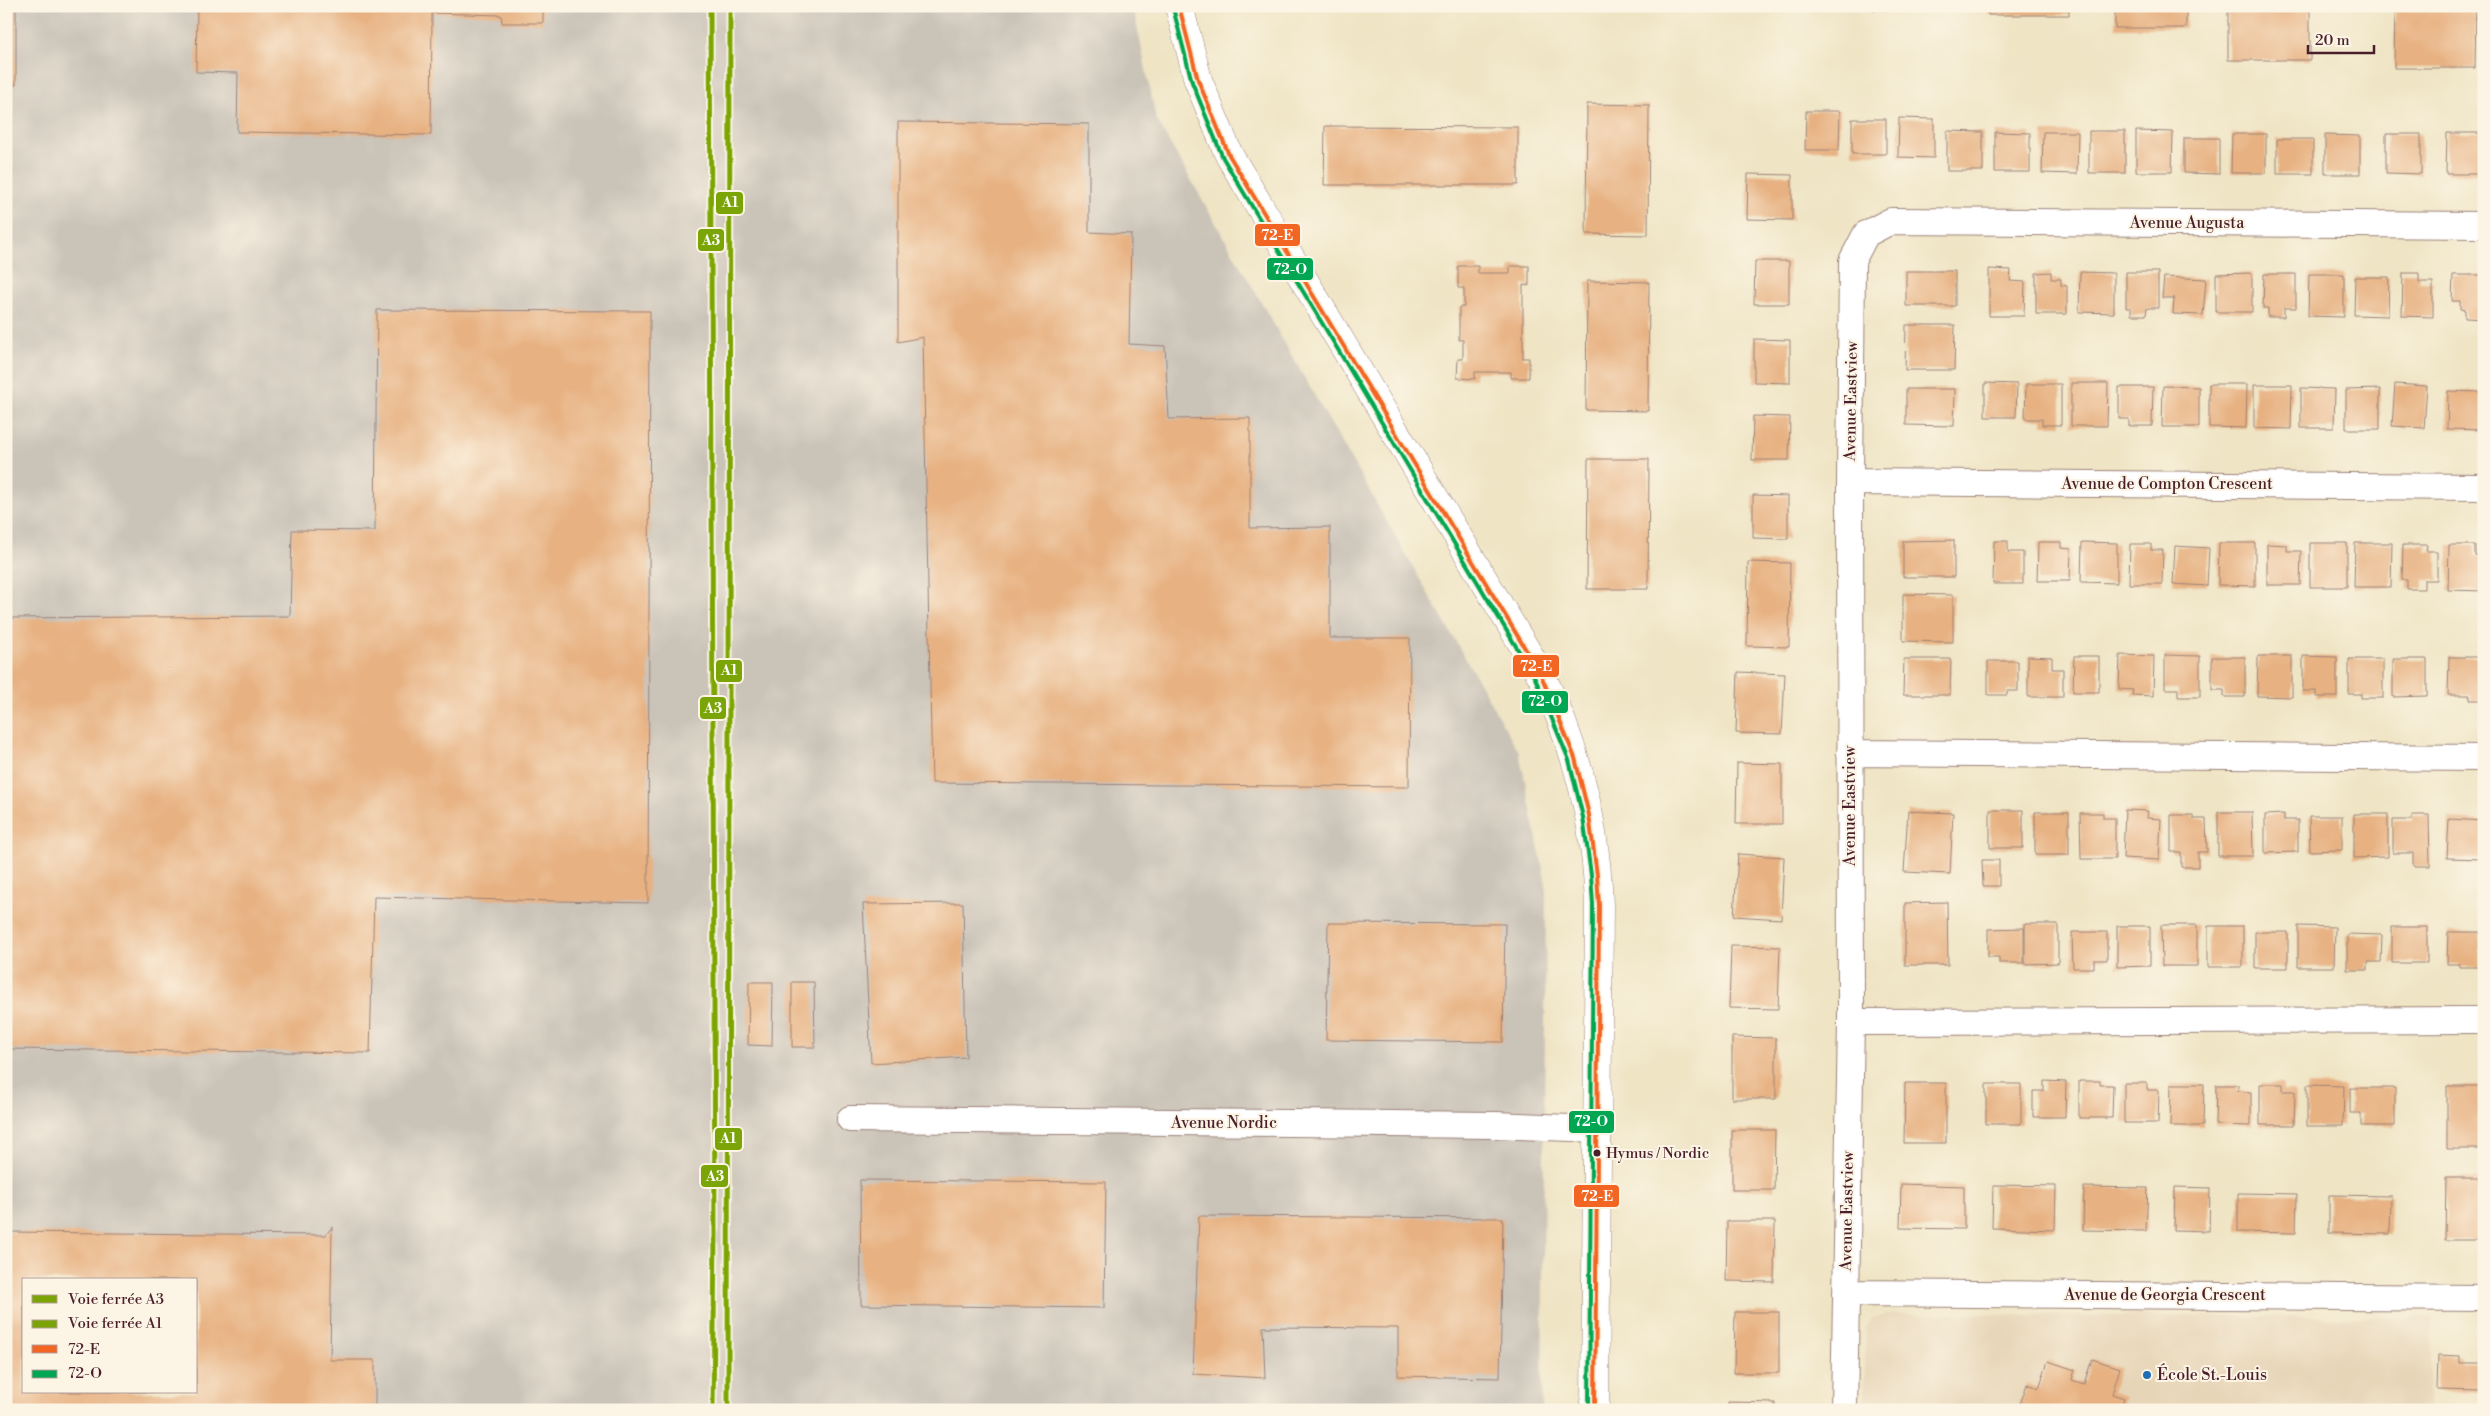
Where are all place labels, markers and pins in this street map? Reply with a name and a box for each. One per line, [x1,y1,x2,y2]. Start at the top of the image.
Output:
place label: Hymus / Nordic [1606,1144,1709,1163]
marker: Hymus / Nordic [1592,1148,1602,1158]
place label: École St.-Louis [2157,1363,2267,1385]
marker: École St.-Louis [2141,1369,2153,1381]

